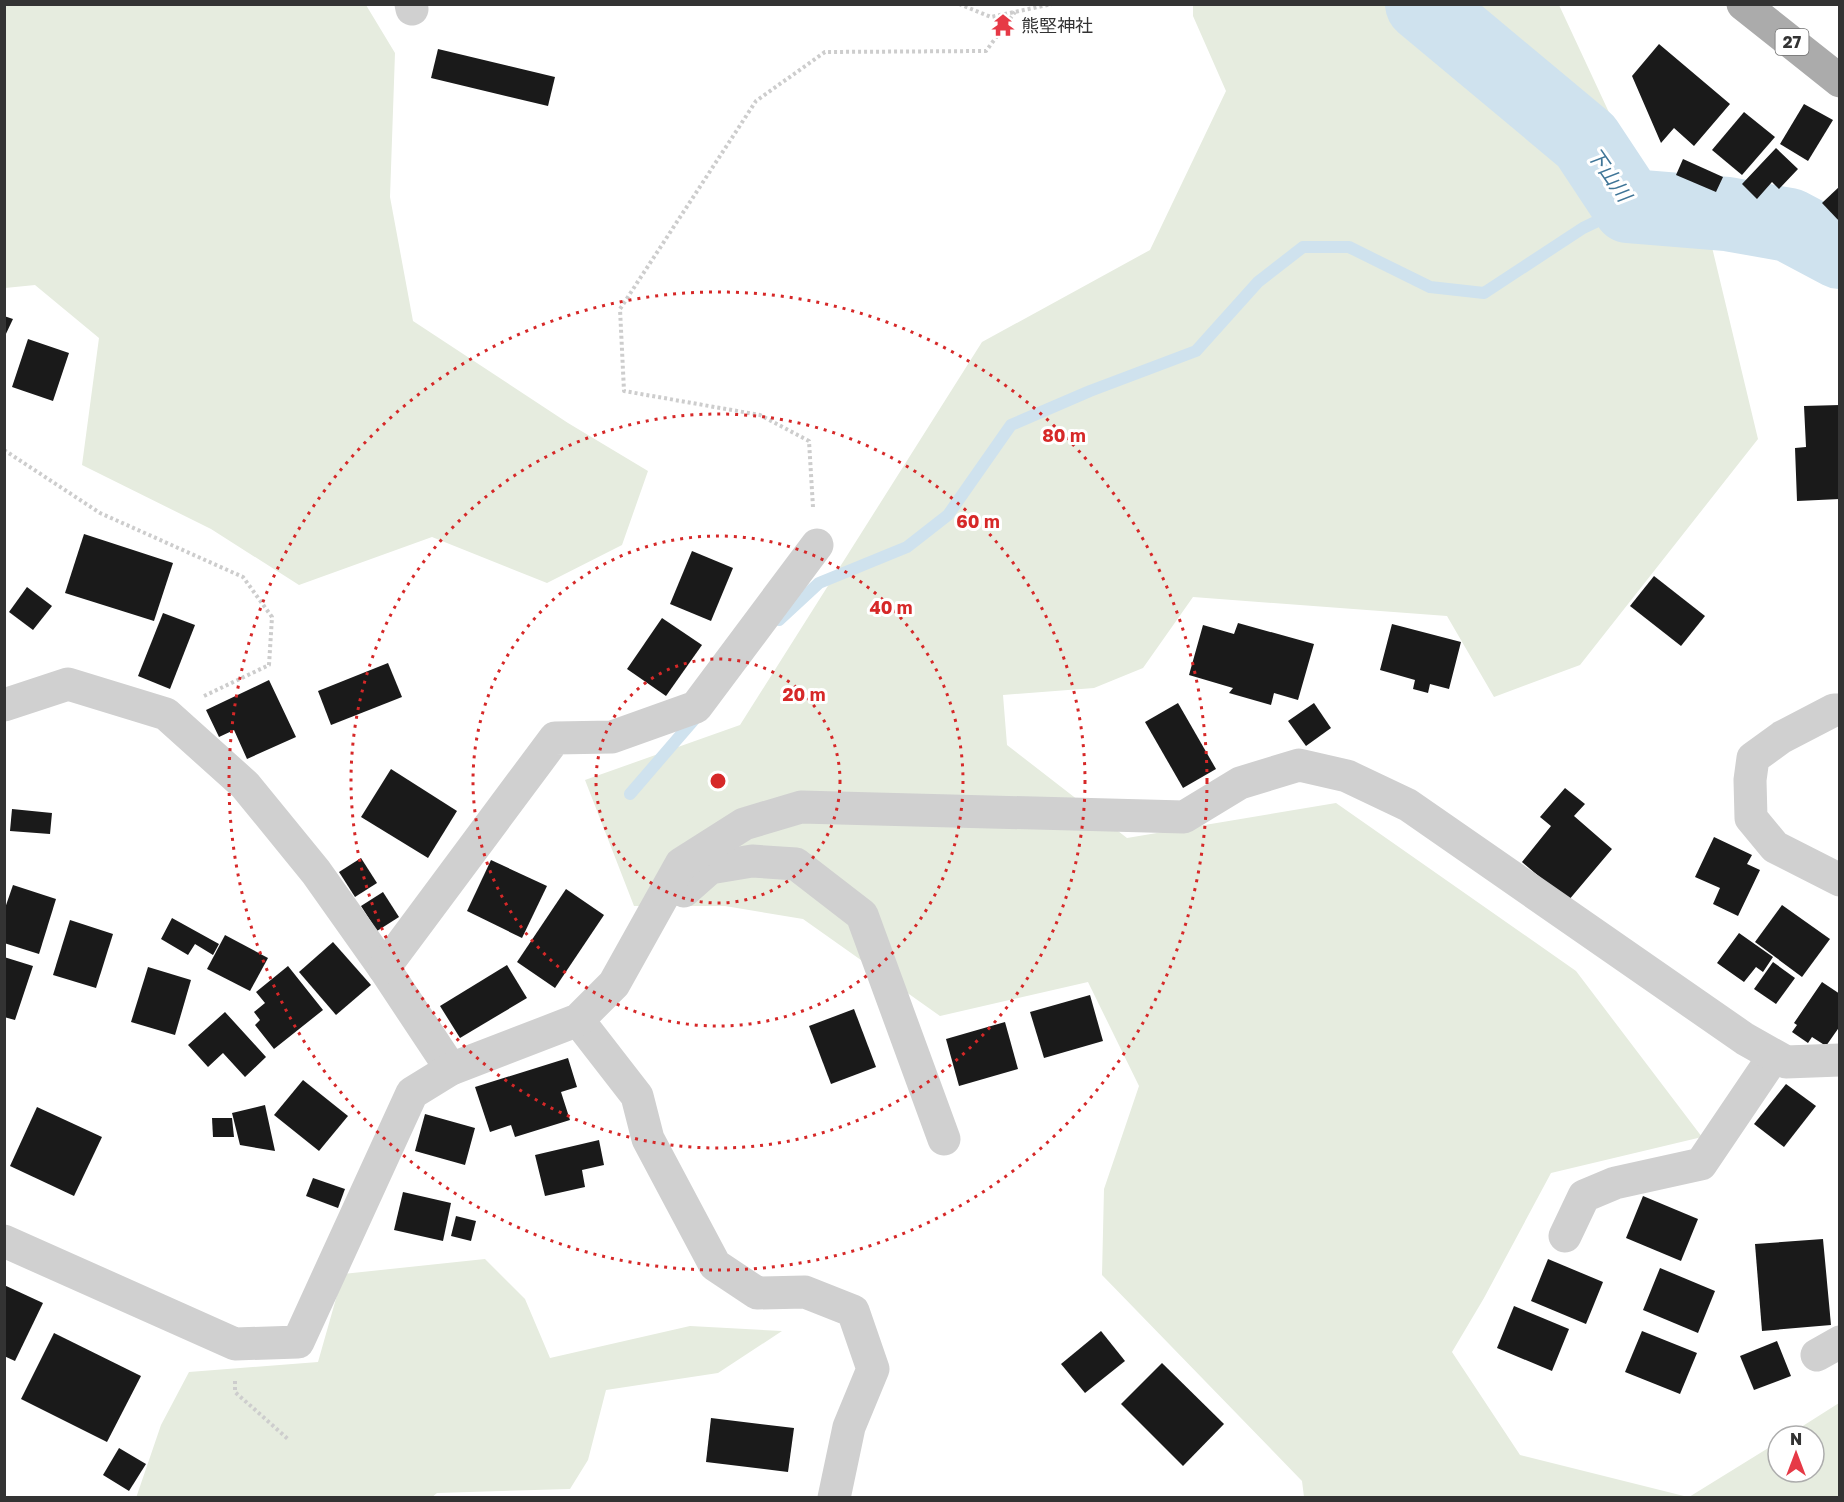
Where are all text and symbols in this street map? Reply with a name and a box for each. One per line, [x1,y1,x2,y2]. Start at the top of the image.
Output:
temple icon: 熊堅神社 [990,12,1016,38]
place label: 熊堅神社 [1021,14,1093,36]
road number: 27 [1776,29,1808,55]
water label: 下山川 [1583,143,1638,207]
text: 80 m [1042,424,1086,446]
text: 60 m [956,510,1000,532]
text: 40 m [869,596,913,618]
text: 20 m [783,683,825,705]
centre of rings [708,771,728,791]
north arrow [1766,1424,1826,1484]
text: N [1790,1429,1802,1449]

